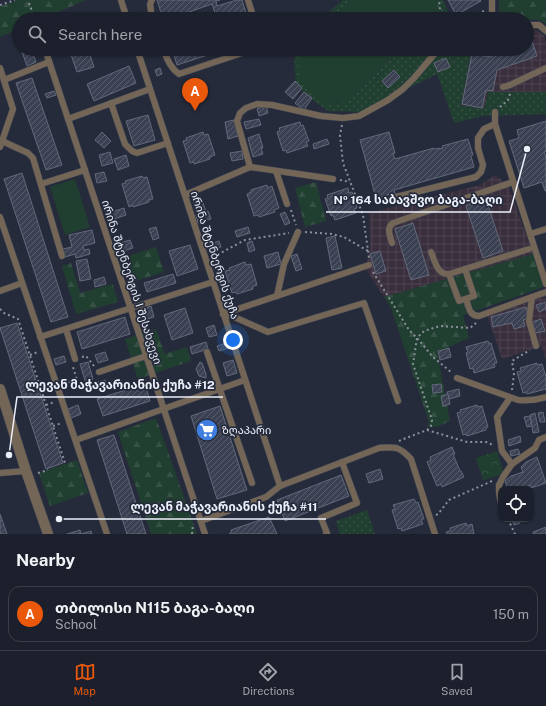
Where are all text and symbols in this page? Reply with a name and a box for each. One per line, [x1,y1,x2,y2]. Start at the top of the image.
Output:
search box [12,12,534,56]
icon: search [26,23,48,45]
text: Search here [58,26,142,43]
pin: A [182,78,208,111]
callout: № 164 საბავშვო ბაგა-ბაღი [326,188,510,212]
street label: ირინა შტენბერგის ქუჩა [188,189,241,321]
text: № 164 საბავშვო ბაგა-ბაღი [334,193,502,207]
street label: ირინა შტენბერგის I შესახვევი [99,198,164,366]
your location [223,330,243,350]
callout: ლევან მაჭავარიანის ქუჩა #12 [17,373,223,397]
text: ლევან მაჭავარიანის ქუჩა #12 [25,378,215,393]
supermarket icon: ზღაპარი [194,417,220,443]
place label: ზღაპარი [222,424,271,437]
map controls [498,486,534,522]
button: locate [498,486,534,522]
callout: ლევან მაჭავარიანის ქუჩა #11 [123,495,326,519]
text: ლევან მაჭავარიანის ქუჩა #11 [131,500,317,515]
text: Nearby [16,550,75,570]
text: თბილისი N115 ბაგა-ბაღი [55,599,255,616]
text: A [25,607,35,622]
text: 150 m [493,607,529,622]
text: School [55,617,97,632]
tab: Map [73,661,96,697]
tab: Directions [243,661,294,697]
tab: Saved [441,661,473,697]

